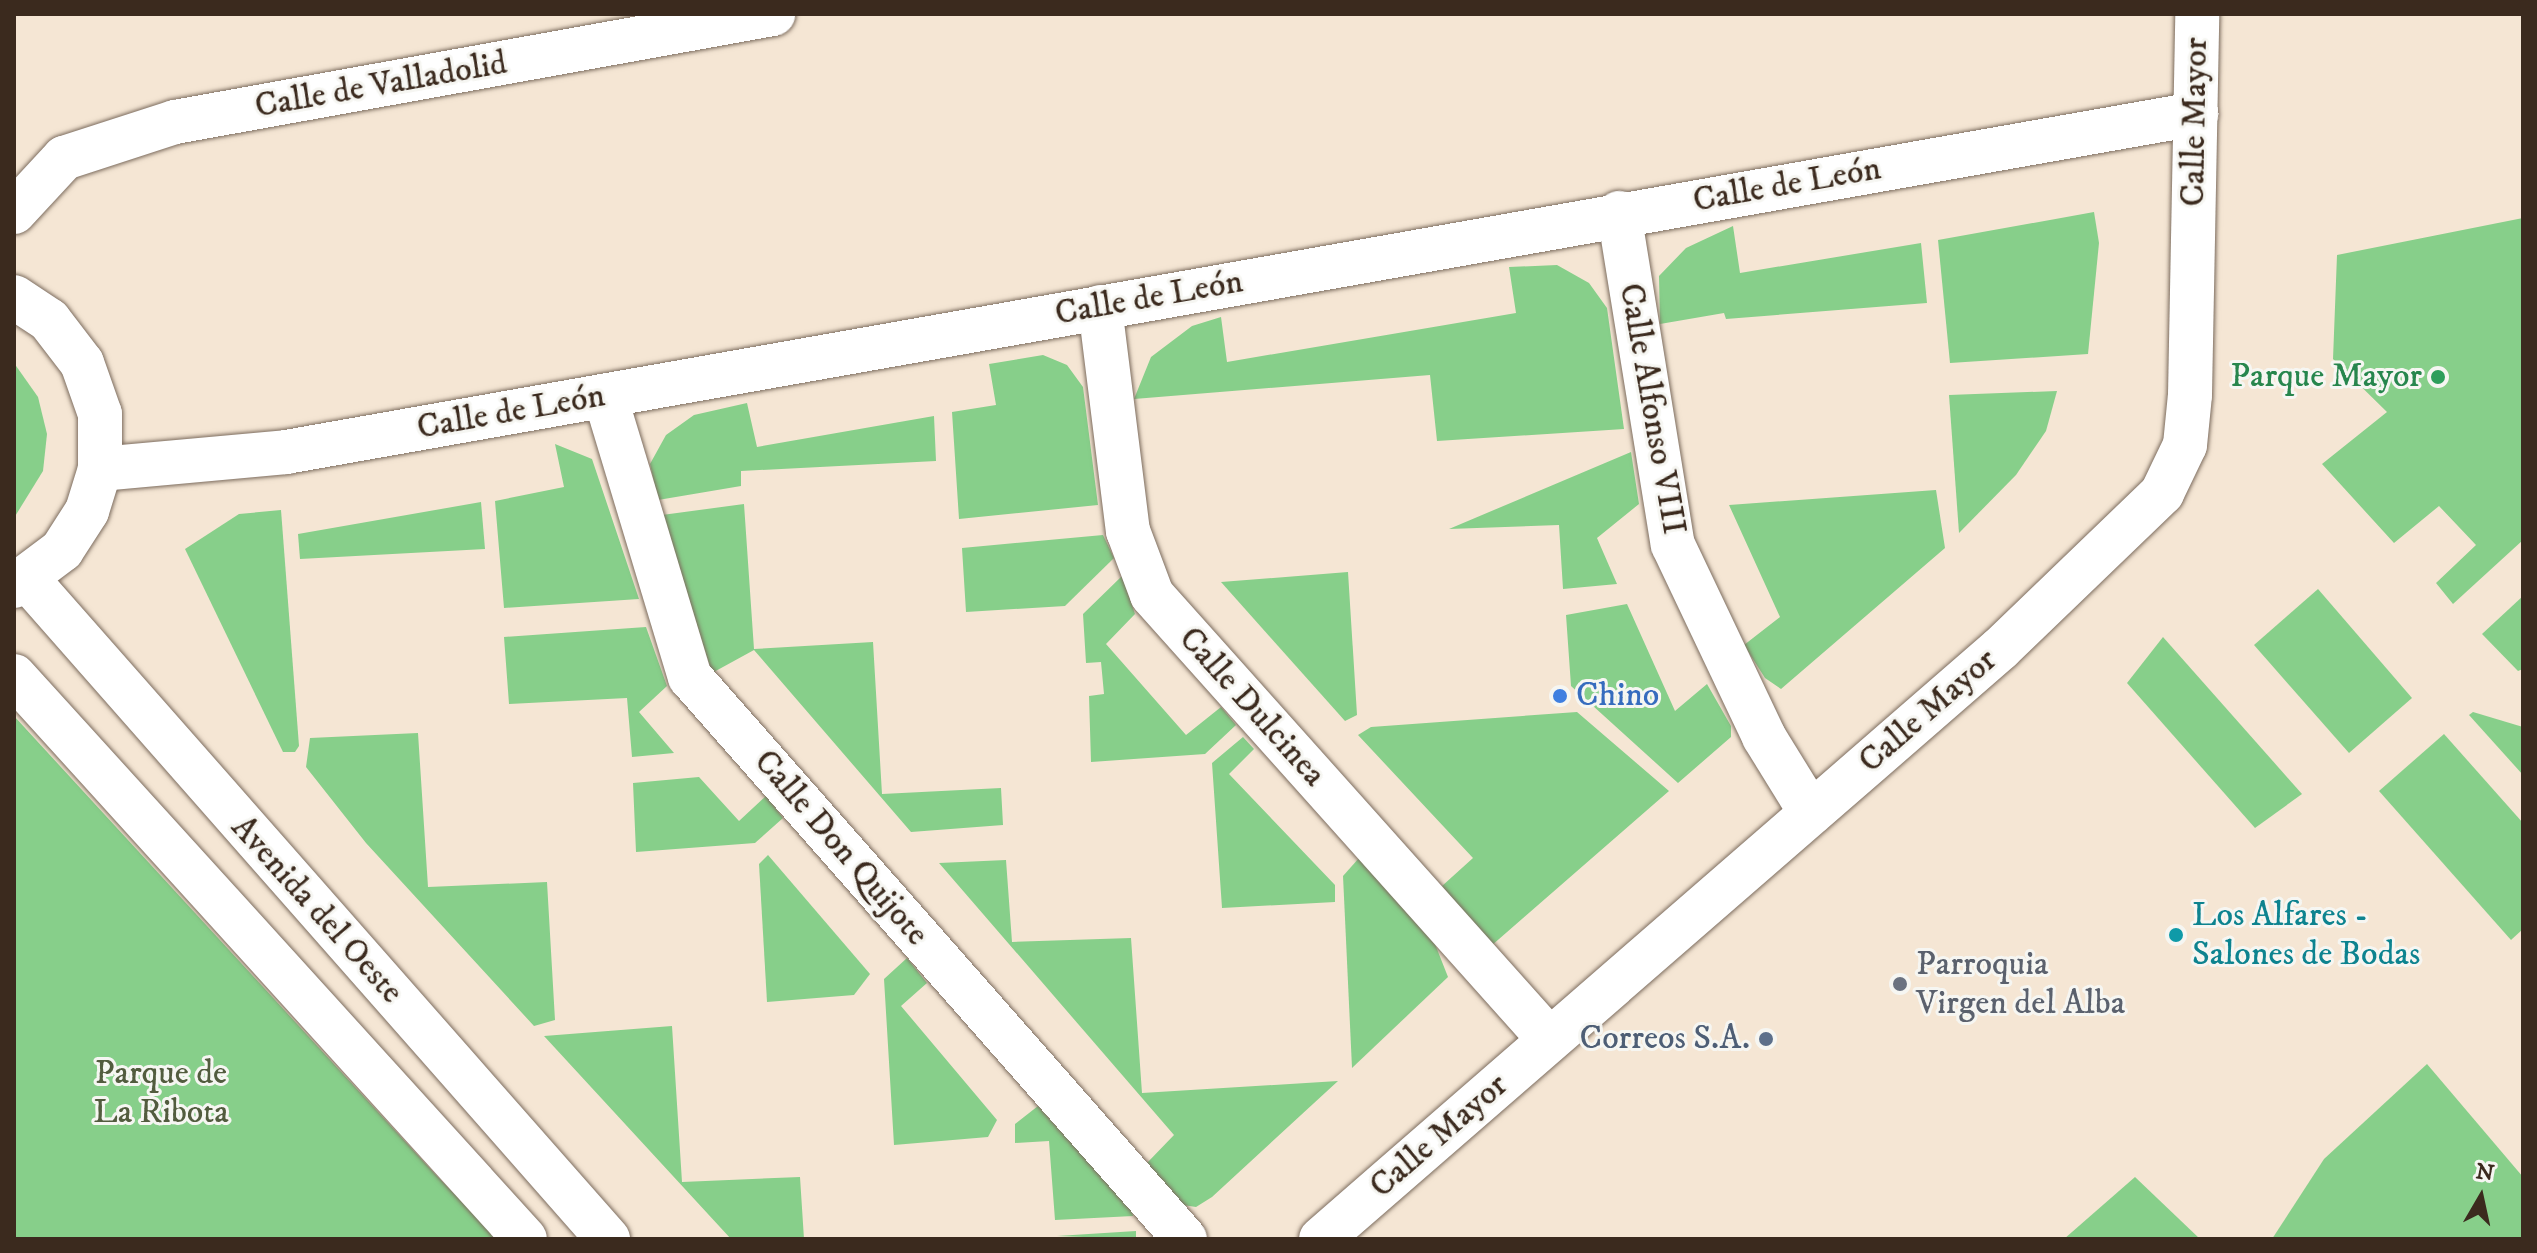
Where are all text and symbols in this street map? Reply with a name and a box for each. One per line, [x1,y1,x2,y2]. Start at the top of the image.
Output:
street label: Calle Mayor [2173,37,2217,207]
street label: Calle de Valladolid [252,43,510,127]
street label: Calle de León [1690,148,1884,222]
street label: Calle de León [1052,261,1246,335]
street label: Calle Alfonso VIII [1610,280,1694,538]
place label: Parque Mayor [2230,357,2422,397]
marker: Parque Mayor [2429,368,2447,386]
street label: Calle de León [414,375,608,449]
street label: Calle Dulcinea [1170,619,1334,795]
street label: Calle Mayor [1851,640,2005,782]
place label: Chino [1576,676,1659,716]
marker: Chino [1551,687,1569,705]
street label: Calle Don Quijote [745,742,937,954]
street label: Avenida del Oeste [222,808,412,1012]
place label: Los Alfares - Salones de Bodas [2192,895,2420,974]
marker: Los Alfares - Salones de Bodas [2167,926,2185,944]
place label: Parroquia Virgen del Alba [1916,944,2125,1024]
marker: Parroquia Virgen del Alba [1891,975,1909,993]
place label: Correos S.A. [1580,1019,1750,1059]
marker: Correos S.A. [1757,1030,1775,1048]
park label: Parque de La Ribota [93,1053,229,1132]
street label: Calle Mayor [1362,1065,1516,1207]
north arrow [2441,1157,2521,1237]
text: N [2474,1158,2496,1188]

